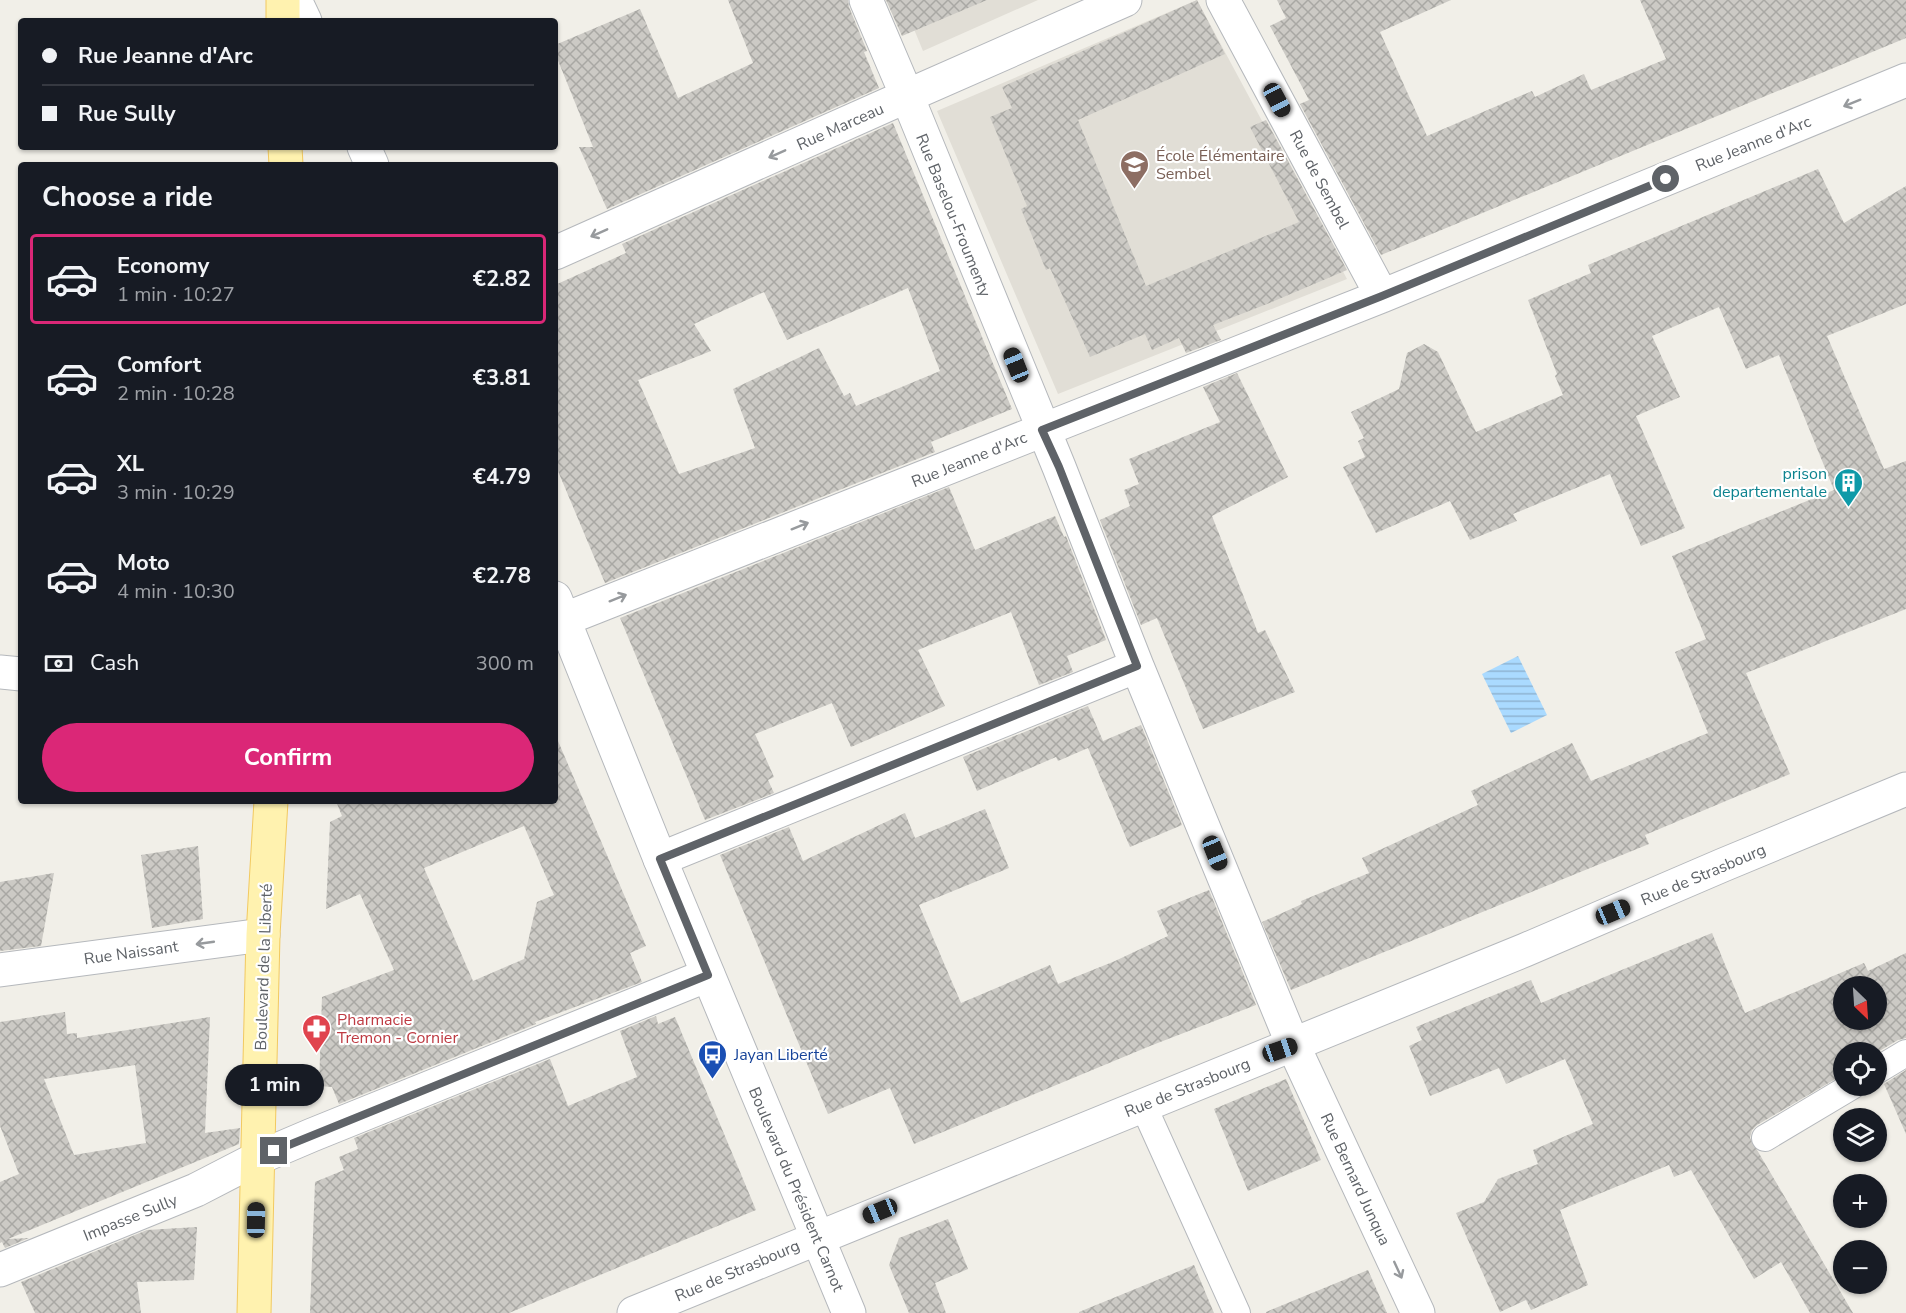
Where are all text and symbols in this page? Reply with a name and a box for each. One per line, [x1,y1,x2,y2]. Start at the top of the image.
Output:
text: Rue Jeanne d'Arc [78,41,253,71]
car [1261,80,1293,120]
street label: Rue Marceau [793,98,888,156]
one-way arrow [1843,98,1862,109]
text: Rue Sully [78,99,176,129]
street label: Rue Jeanne d'Arc [1692,110,1815,177]
street label: Rue de Sembel [1284,126,1355,233]
street label: Rue Baselou-Froumenty [910,130,996,301]
place label: École Élémentaire Sembel [1156,145,1284,185]
one-way arrow [768,148,786,160]
school or university icon: École Élémentaire Sembel [1119,148,1151,190]
route start [1652,165,1679,192]
text: Choose a ride [42,179,213,216]
one-way arrow [590,228,608,239]
text: Economy [117,251,209,281]
icon: car [45,252,99,306]
text: €2.82 [473,264,531,294]
text: 1 min · 10:27 [117,281,235,308]
car [1001,345,1031,385]
text: Comfort [117,350,201,380]
icon: car [45,351,99,405]
text: €3.81 [473,363,531,393]
text: 2 min · 10:28 [117,380,235,407]
street label: Rue Jeanne d'Arc [908,426,1031,493]
text: XL [117,449,144,479]
icon: car [45,450,99,504]
text: €4.79 [473,462,531,492]
place label: prison departementale [1713,463,1827,503]
building icon: prison departementale [1832,466,1864,508]
text: 3 min · 10:29 [117,479,235,506]
one-way arrow [790,520,808,531]
text: Moto [117,548,170,578]
icon: car [45,549,99,603]
text: €2.78 [473,561,531,591]
text: 4 min · 10:30 [117,578,235,605]
one-way arrow [608,592,627,603]
icon: cash [42,647,75,680]
text: Cash [90,648,139,678]
text: 300 m [476,650,534,677]
button: Confirm [42,723,534,792]
car [1200,833,1230,873]
street label: Rue de Strasbourg [1638,839,1769,911]
street label: Boulevard de la Liberté [250,883,278,1051]
car [1593,897,1633,927]
street label: Rue Naissant [83,935,180,970]
one-way arrow [195,937,215,948]
north arrow [1833,976,1887,1030]
map controls [1833,976,1887,1294]
place label: Pharmacie Tremon - Cornier [337,1009,458,1049]
pharmacy icon: Pharmacie Tremon - Cornier [300,1012,332,1054]
car [1260,1036,1300,1064]
bus stop icon: Jayan Liberté [697,1038,729,1080]
button: locate [1833,1042,1887,1096]
place label: Jayan Liberté [733,1044,828,1066]
street label: Rue de Strasbourg [1121,1053,1253,1123]
callout: 1 min [224,1064,324,1106]
text: 1 min [249,1071,300,1098]
street label: Boulevard du Président Carnot [743,1084,849,1295]
button: layers [1833,1108,1887,1162]
street label: Rue Bernard Junqua [1315,1110,1395,1249]
route end [260,1137,287,1164]
button: + [1833,1174,1887,1228]
street label: Impasse Sully [80,1189,182,1247]
car [860,1196,900,1226]
car [247,1202,265,1238]
street label: Rue de Strasbourg [672,1235,803,1307]
button: − [1833,1240,1887,1294]
one-way arrow [1392,1260,1404,1278]

